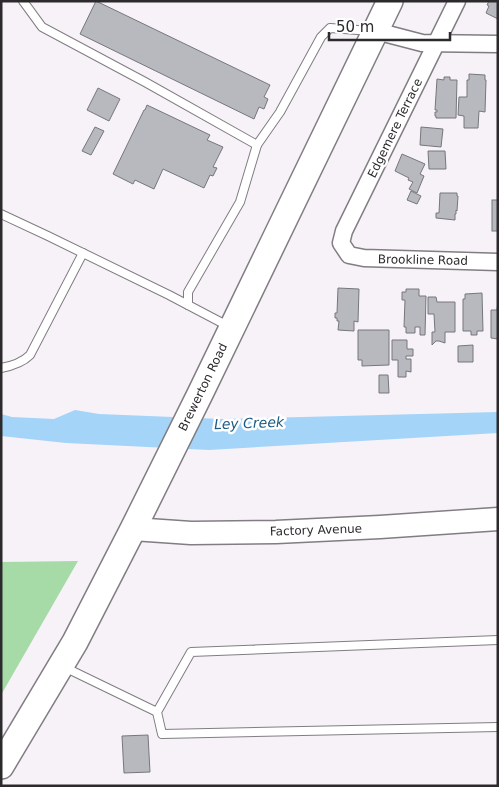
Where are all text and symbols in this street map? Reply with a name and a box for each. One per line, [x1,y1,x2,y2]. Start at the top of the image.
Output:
scale bar [329,10,450,42]
text: 50 m [336,18,374,36]
street label: Edgemere Terrace [365,76,425,180]
street label: Brookline Road [378,252,468,268]
street label: Brewerton Road [176,341,230,433]
water label: Ley Creek [214,414,285,432]
street label: Factory Avenue [270,521,362,539]

